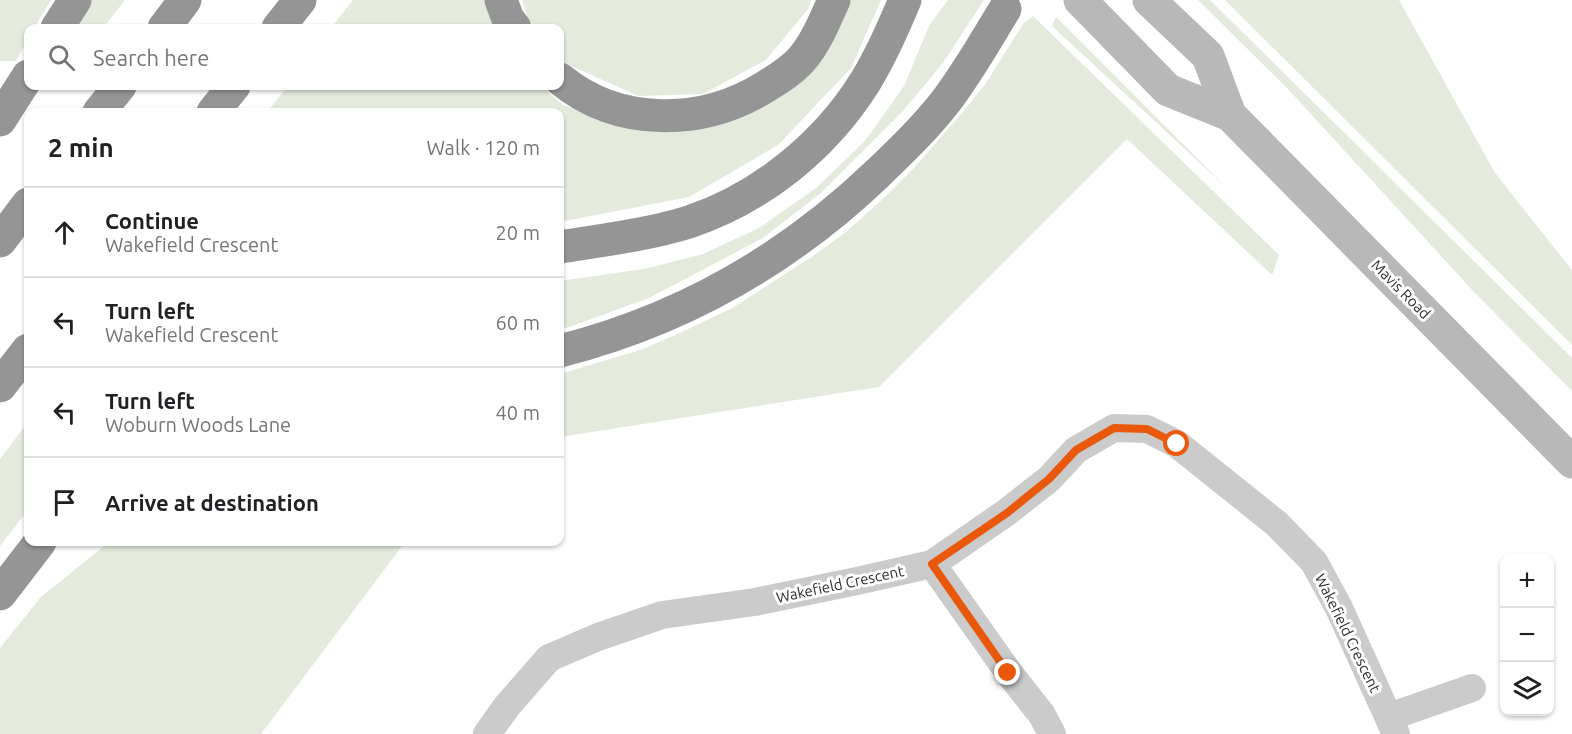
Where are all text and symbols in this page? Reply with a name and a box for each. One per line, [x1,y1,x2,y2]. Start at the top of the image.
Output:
search box [24,24,564,90]
icon: search [45,41,78,74]
text: Search here [93,45,209,70]
text: 2 min [48,133,114,162]
text: Walk · 120 m [427,136,540,159]
text: Continue [105,208,199,233]
icon: ahead [48,216,81,249]
text: 20 m [496,221,540,244]
text: Wakefield Crescent [105,233,278,256]
street label: Mavis Road [1368,256,1434,322]
text: Turn left [105,298,195,323]
icon: left [48,306,81,339]
text: 60 m [496,311,540,334]
text: Wakefield Crescent [105,323,278,346]
text: Turn left [105,388,195,413]
icon: left [48,396,81,429]
text: 40 m [496,401,540,424]
text: Woburn Woods Lane [105,413,291,436]
route start [1163,430,1189,456]
icon: arrive [48,486,81,519]
text: Arrive at destination [105,490,319,515]
map controls [1500,554,1554,716]
button: + [1500,554,1554,608]
street label: Wakefield Crescent [775,562,905,606]
street label: Wakefield Crescent [1312,571,1384,695]
button: − [1500,608,1554,662]
route end [994,659,1020,685]
button: layers [1500,662,1554,716]

